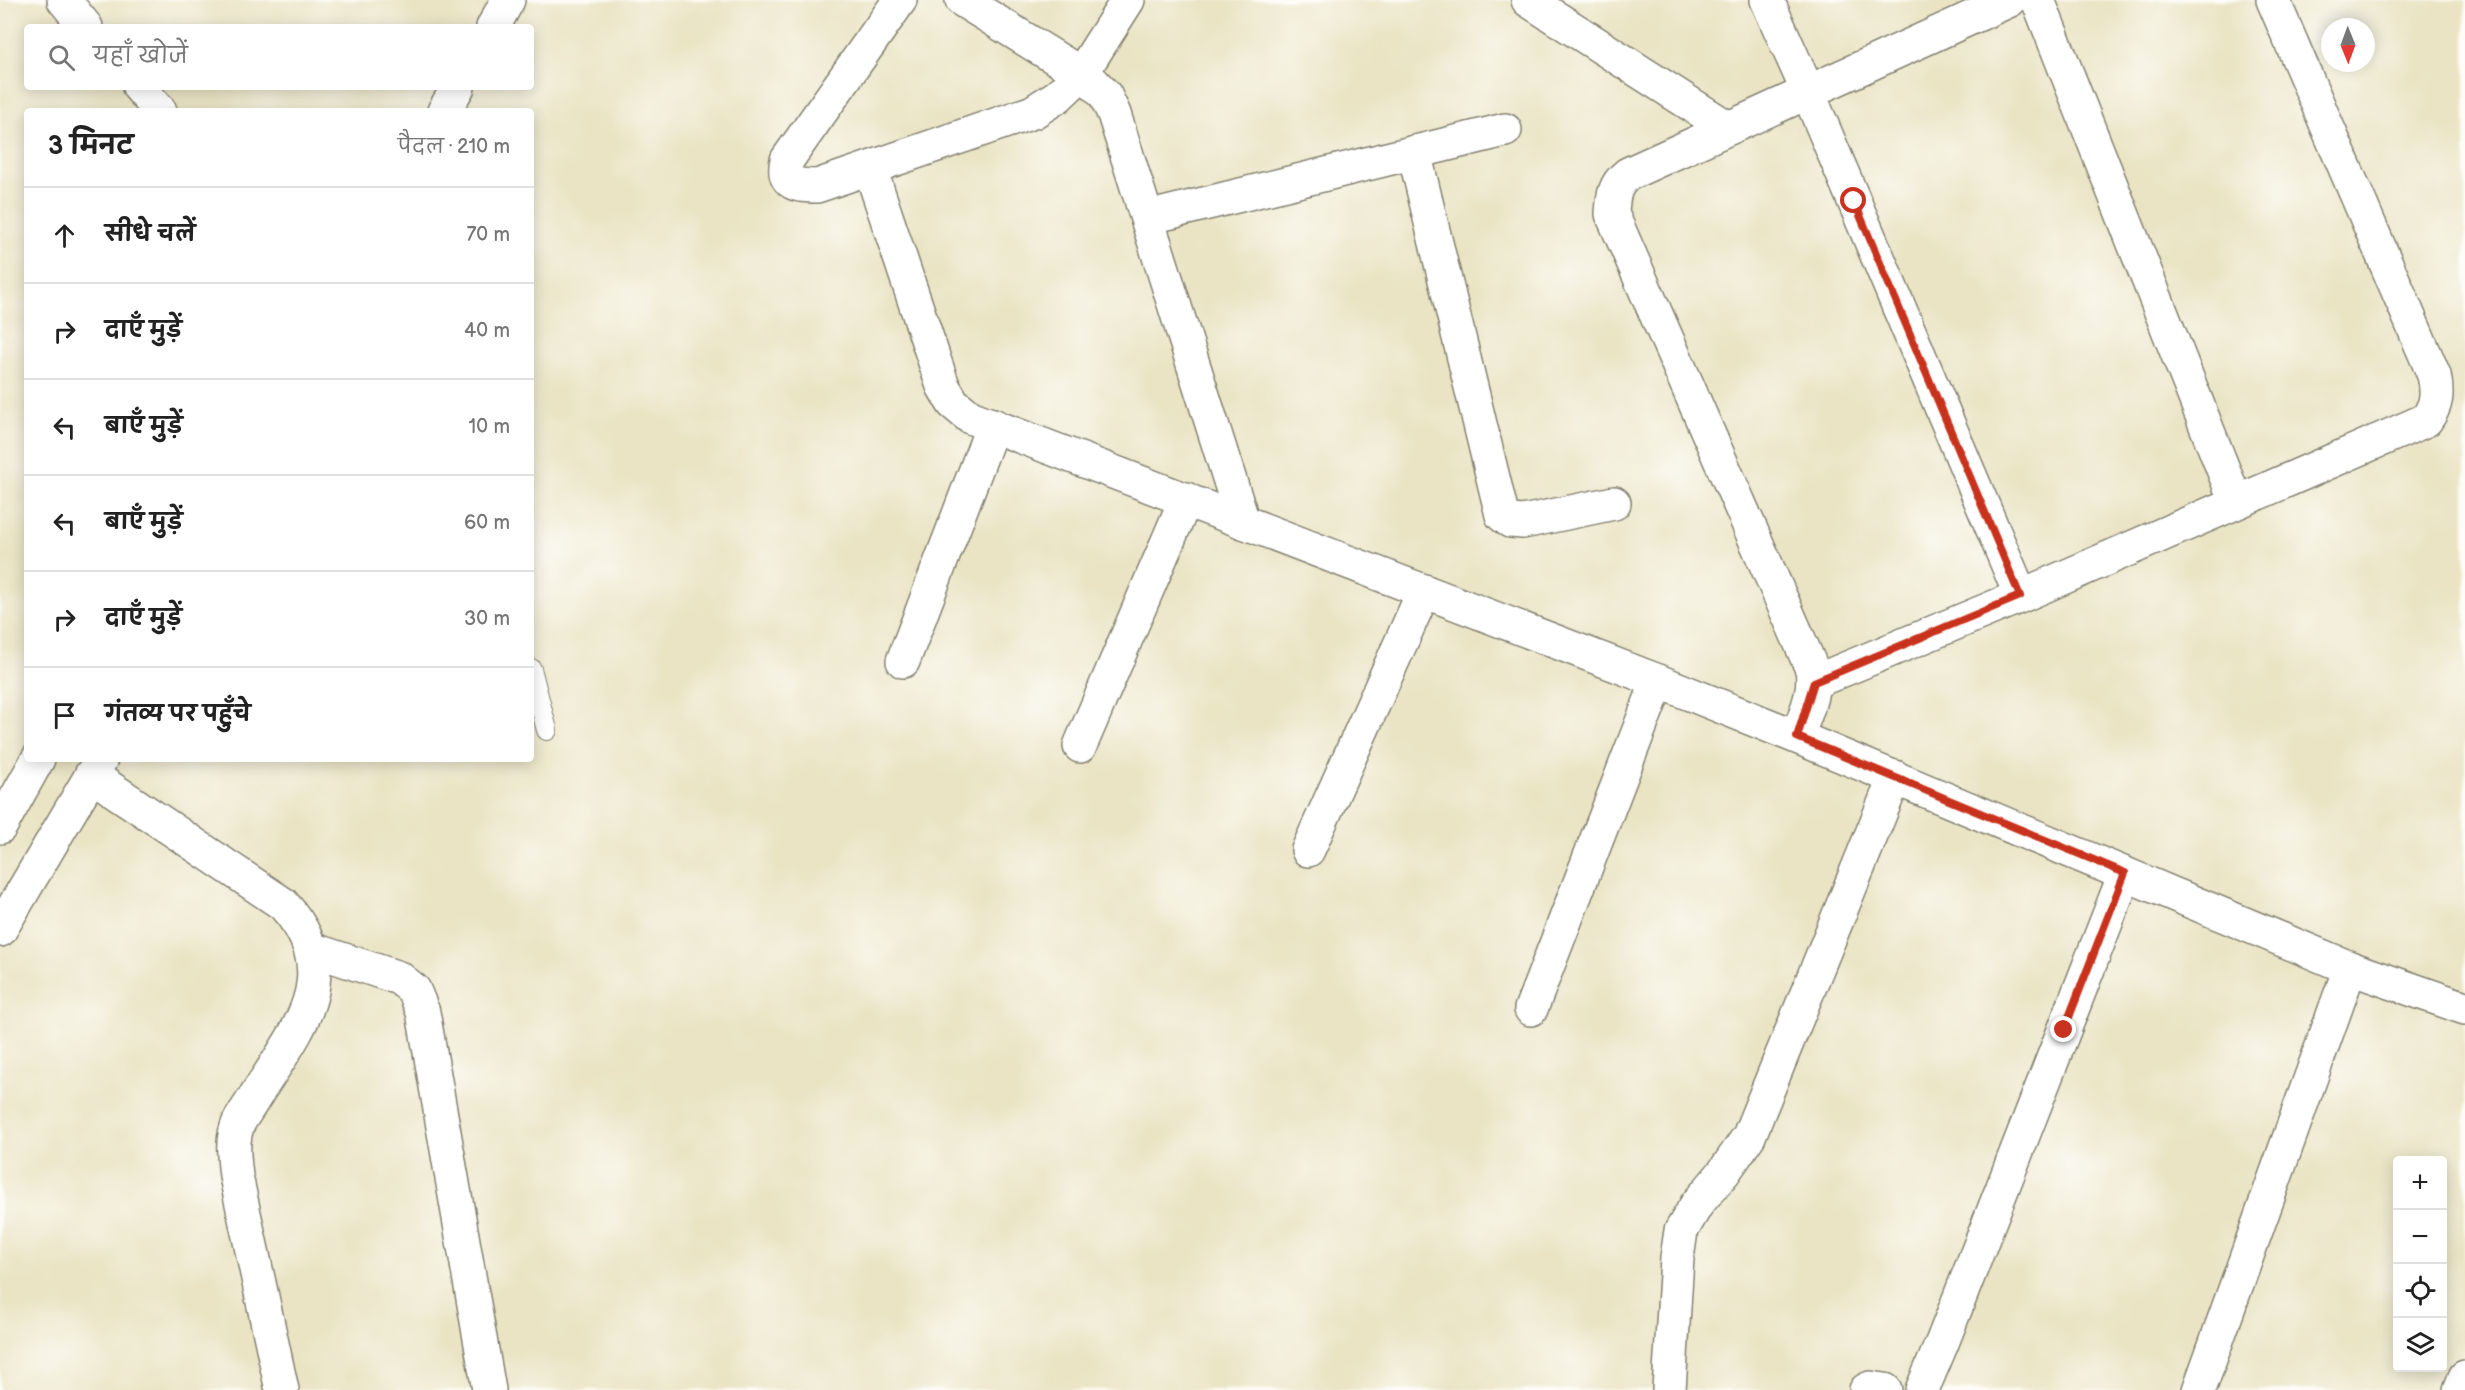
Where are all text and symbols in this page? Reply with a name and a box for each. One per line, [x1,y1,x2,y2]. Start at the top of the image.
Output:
north arrow [2321,18,2375,72]
search box [24,24,534,90]
icon: search [45,41,78,74]
text: यहाँ खोजें [93,43,188,70]
text: 3 मिनट [48,131,133,162]
text: पैदल · 210 m [398,135,510,159]
route start [1840,187,1866,213]
icon: ahead [48,219,81,252]
text: सीधे चलें [105,221,195,248]
text: 70 m [466,223,510,247]
icon: right [48,315,81,348]
text: दाएँ मुड़ें [105,317,182,344]
text: 40 m [464,319,510,343]
icon: left [48,411,81,444]
text: बाएँ मुड़ें [105,413,183,440]
text: 10 m [469,415,510,439]
icon: left [48,507,81,540]
text: बाएँ मुड़ें [105,509,183,536]
text: 60 m [464,511,510,535]
icon: right [48,603,81,636]
text: दाएँ मुड़ें [105,605,182,632]
text: 30 m [464,607,510,631]
icon: arrive [48,699,81,732]
text: गंतव्य पर पहुँचे [105,701,251,728]
route end [2050,1016,2076,1042]
map controls [2393,1156,2447,1372]
button: + [2393,1156,2447,1210]
button: − [2393,1210,2447,1264]
button: locate [2393,1264,2447,1318]
button: layers [2393,1318,2447,1372]

